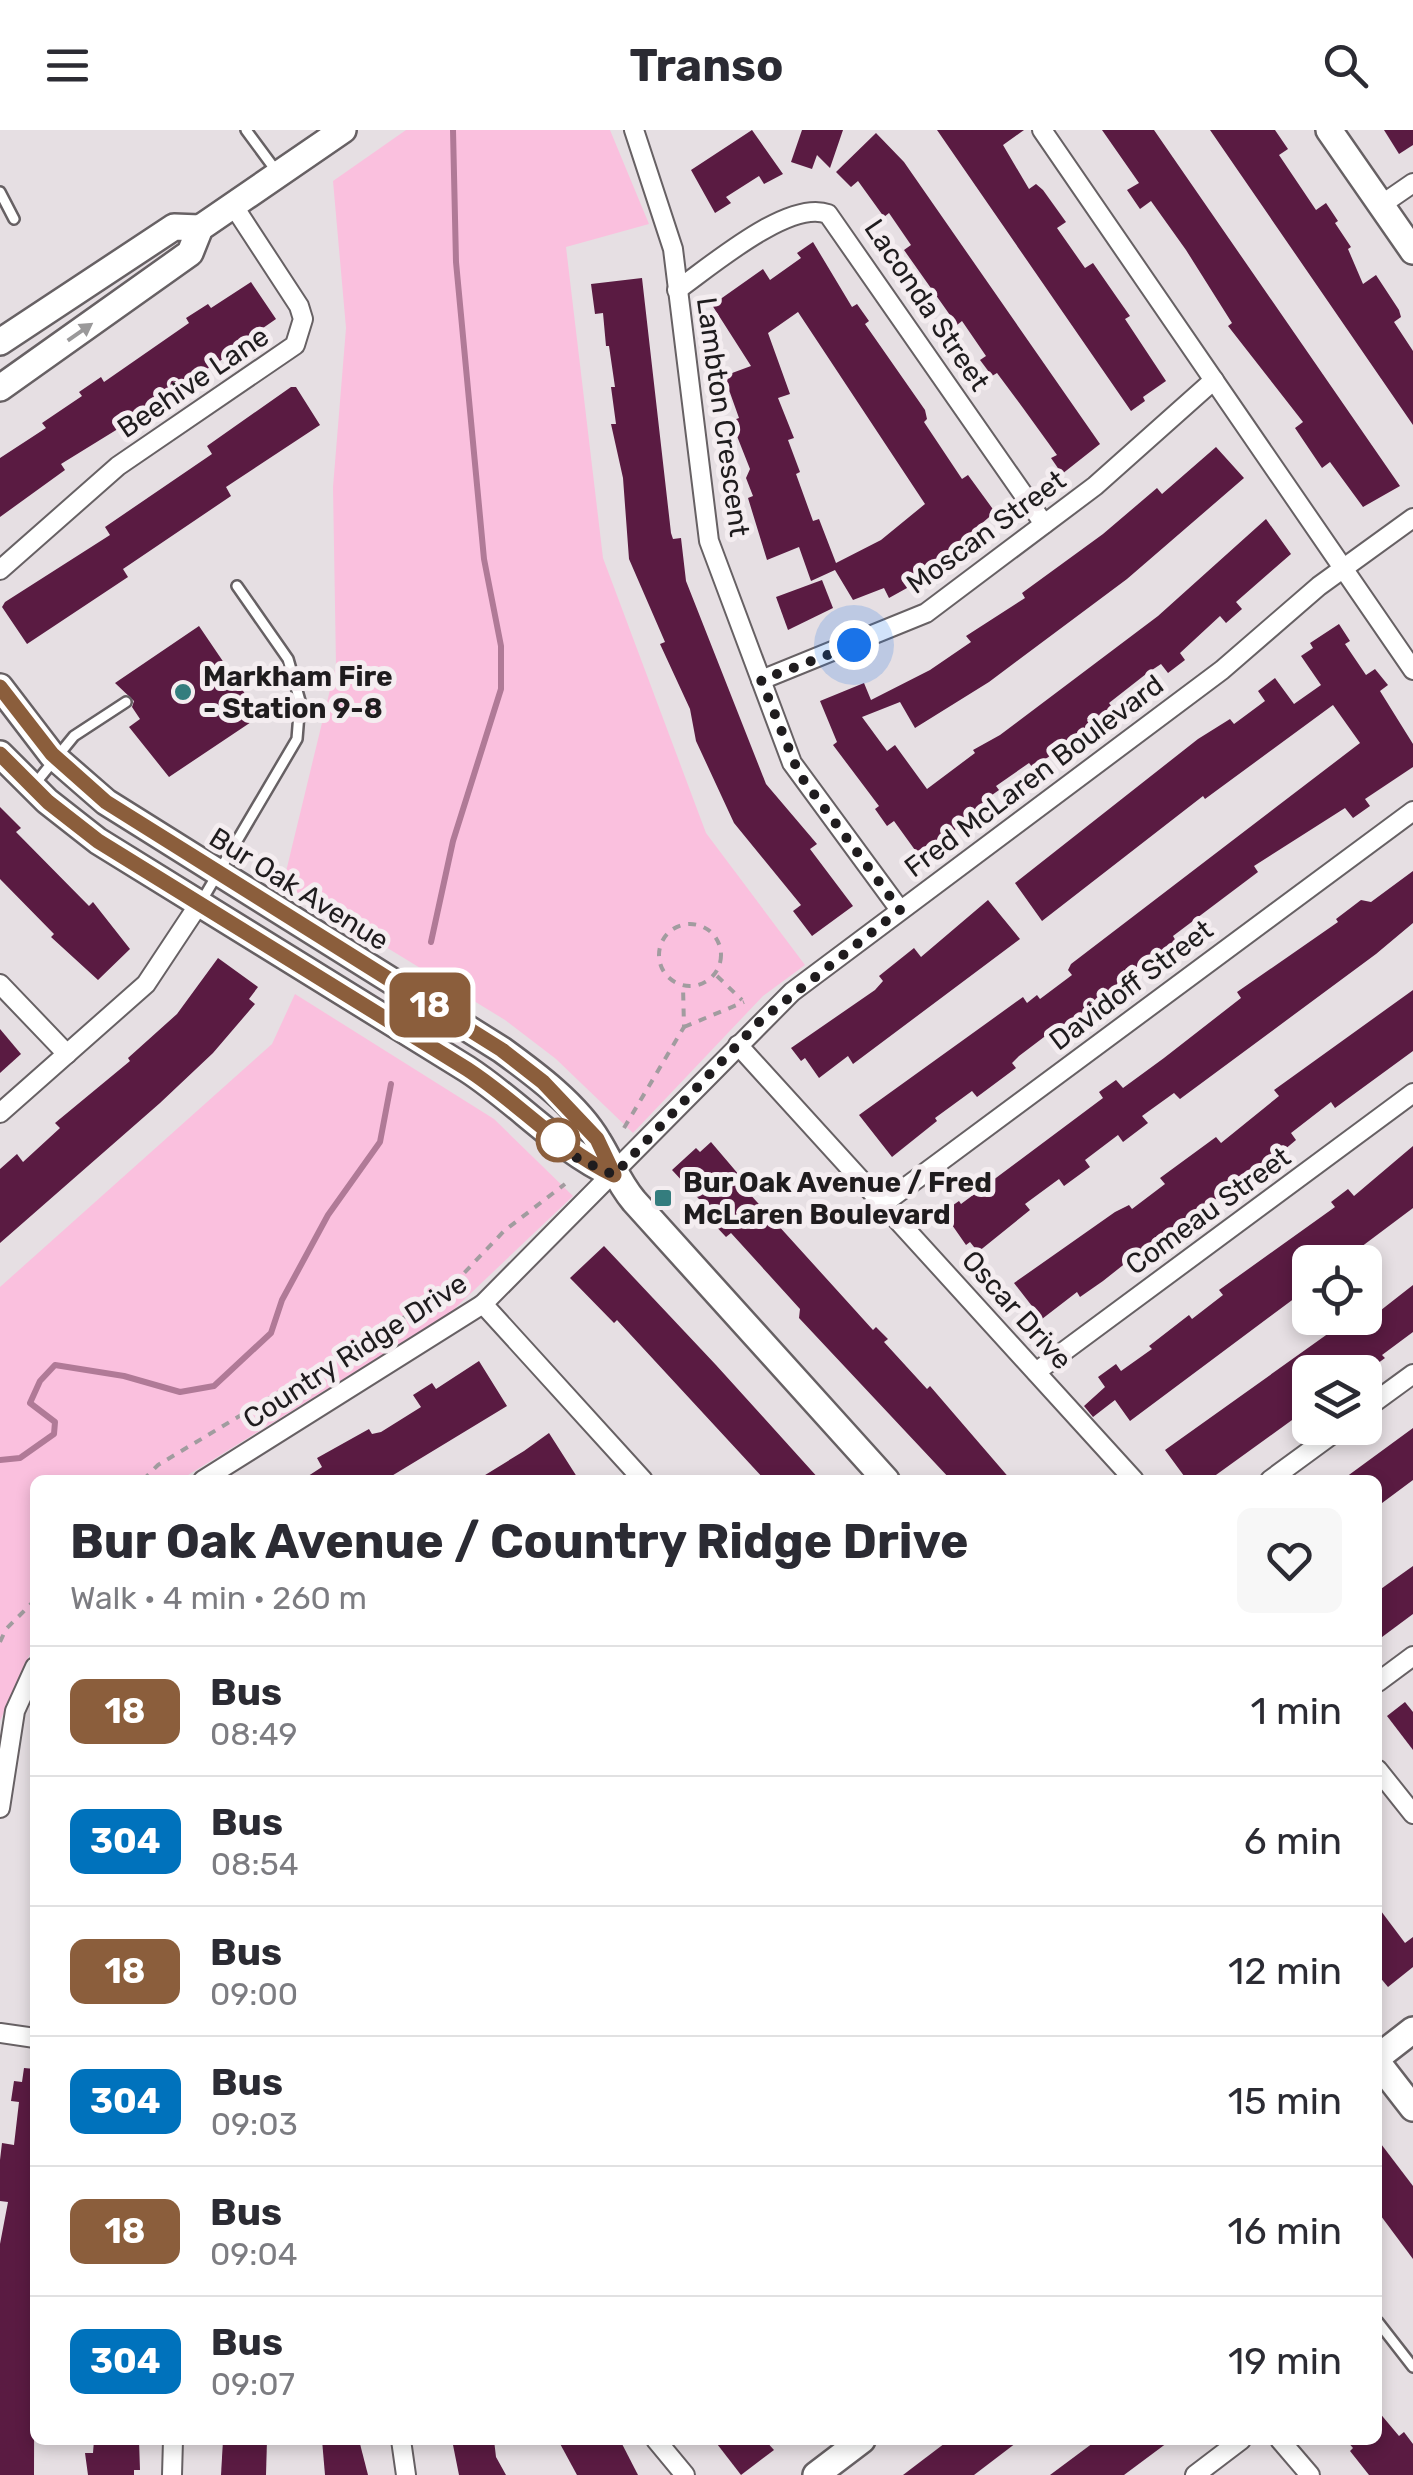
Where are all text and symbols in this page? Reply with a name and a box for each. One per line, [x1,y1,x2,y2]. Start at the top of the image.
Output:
icon: menu [40,38,95,93]
icon: search [1318,38,1373,93]
text: Transo [630,39,783,92]
street label: Laconda Street [857,213,997,397]
street label: Lambton Crescent [690,295,756,539]
street label: Beehive Lane [111,319,275,445]
one-way arrow [67,323,93,342]
street label: Moscan Street [900,463,1072,601]
your location [829,620,879,670]
place label: Markham Fire - Station 9-8 [203,660,393,725]
street label: Fred McLaren Boulevard [898,668,1170,884]
marker: Markham Fire - Station 9-8 [172,681,194,703]
street label: Bur Oak Avenue [203,821,395,957]
street label: Davidoff Street [1043,913,1219,1057]
line badge: 18 [385,972,475,1038]
text: 18 [409,984,451,1026]
unlabelled marker [537,1119,579,1161]
street label: Comeau Street [1119,1140,1297,1282]
place label: Bur Oak Avenue / Fred McLaren Boulevard [683,1166,992,1231]
marker: Bur Oak Avenue / Fred McLaren Boulevard [652,1187,674,1209]
street label: Oscar Drive [955,1244,1079,1376]
map controls [1292,1245,1382,1445]
button: locate [1292,1245,1382,1335]
street label: Country Ridge Drive [237,1266,473,1436]
button: layers [1292,1355,1382,1445]
button: heart [1237,1508,1342,1613]
text: Bur Oak Avenue / Country Ridge Drive [70,1513,969,1570]
text: Walk · 4 min · 260 m [70,1579,367,1617]
text: Bus [210,1669,282,1715]
text: 1 min [1250,1688,1342,1734]
text: 18 [104,1690,146,1732]
text: 08:49 [210,1715,297,1753]
text: Bus [211,1799,283,1845]
text: 6 min [1244,1818,1342,1864]
text: 304 [90,1820,161,1862]
text: 08:54 [211,1845,299,1883]
text: Bus [210,1929,282,1975]
text: 12 min [1228,1948,1342,1994]
text: 18 [104,1950,146,1992]
text: 09:00 [210,1975,298,2013]
text: Bus [211,2059,283,2105]
text: 15 min [1228,2078,1342,2124]
text: 304 [90,2080,161,2122]
text: 09:03 [211,2105,298,2143]
text: Bus [210,2189,282,2235]
text: 16 min [1228,2208,1342,2254]
text: 18 [104,2210,146,2252]
text: 09:04 [210,2235,298,2273]
text: Bus [211,2319,283,2365]
text: 19 min [1228,2338,1342,2384]
text: 304 [90,2340,161,2382]
text: 09:07 [211,2365,295,2403]

